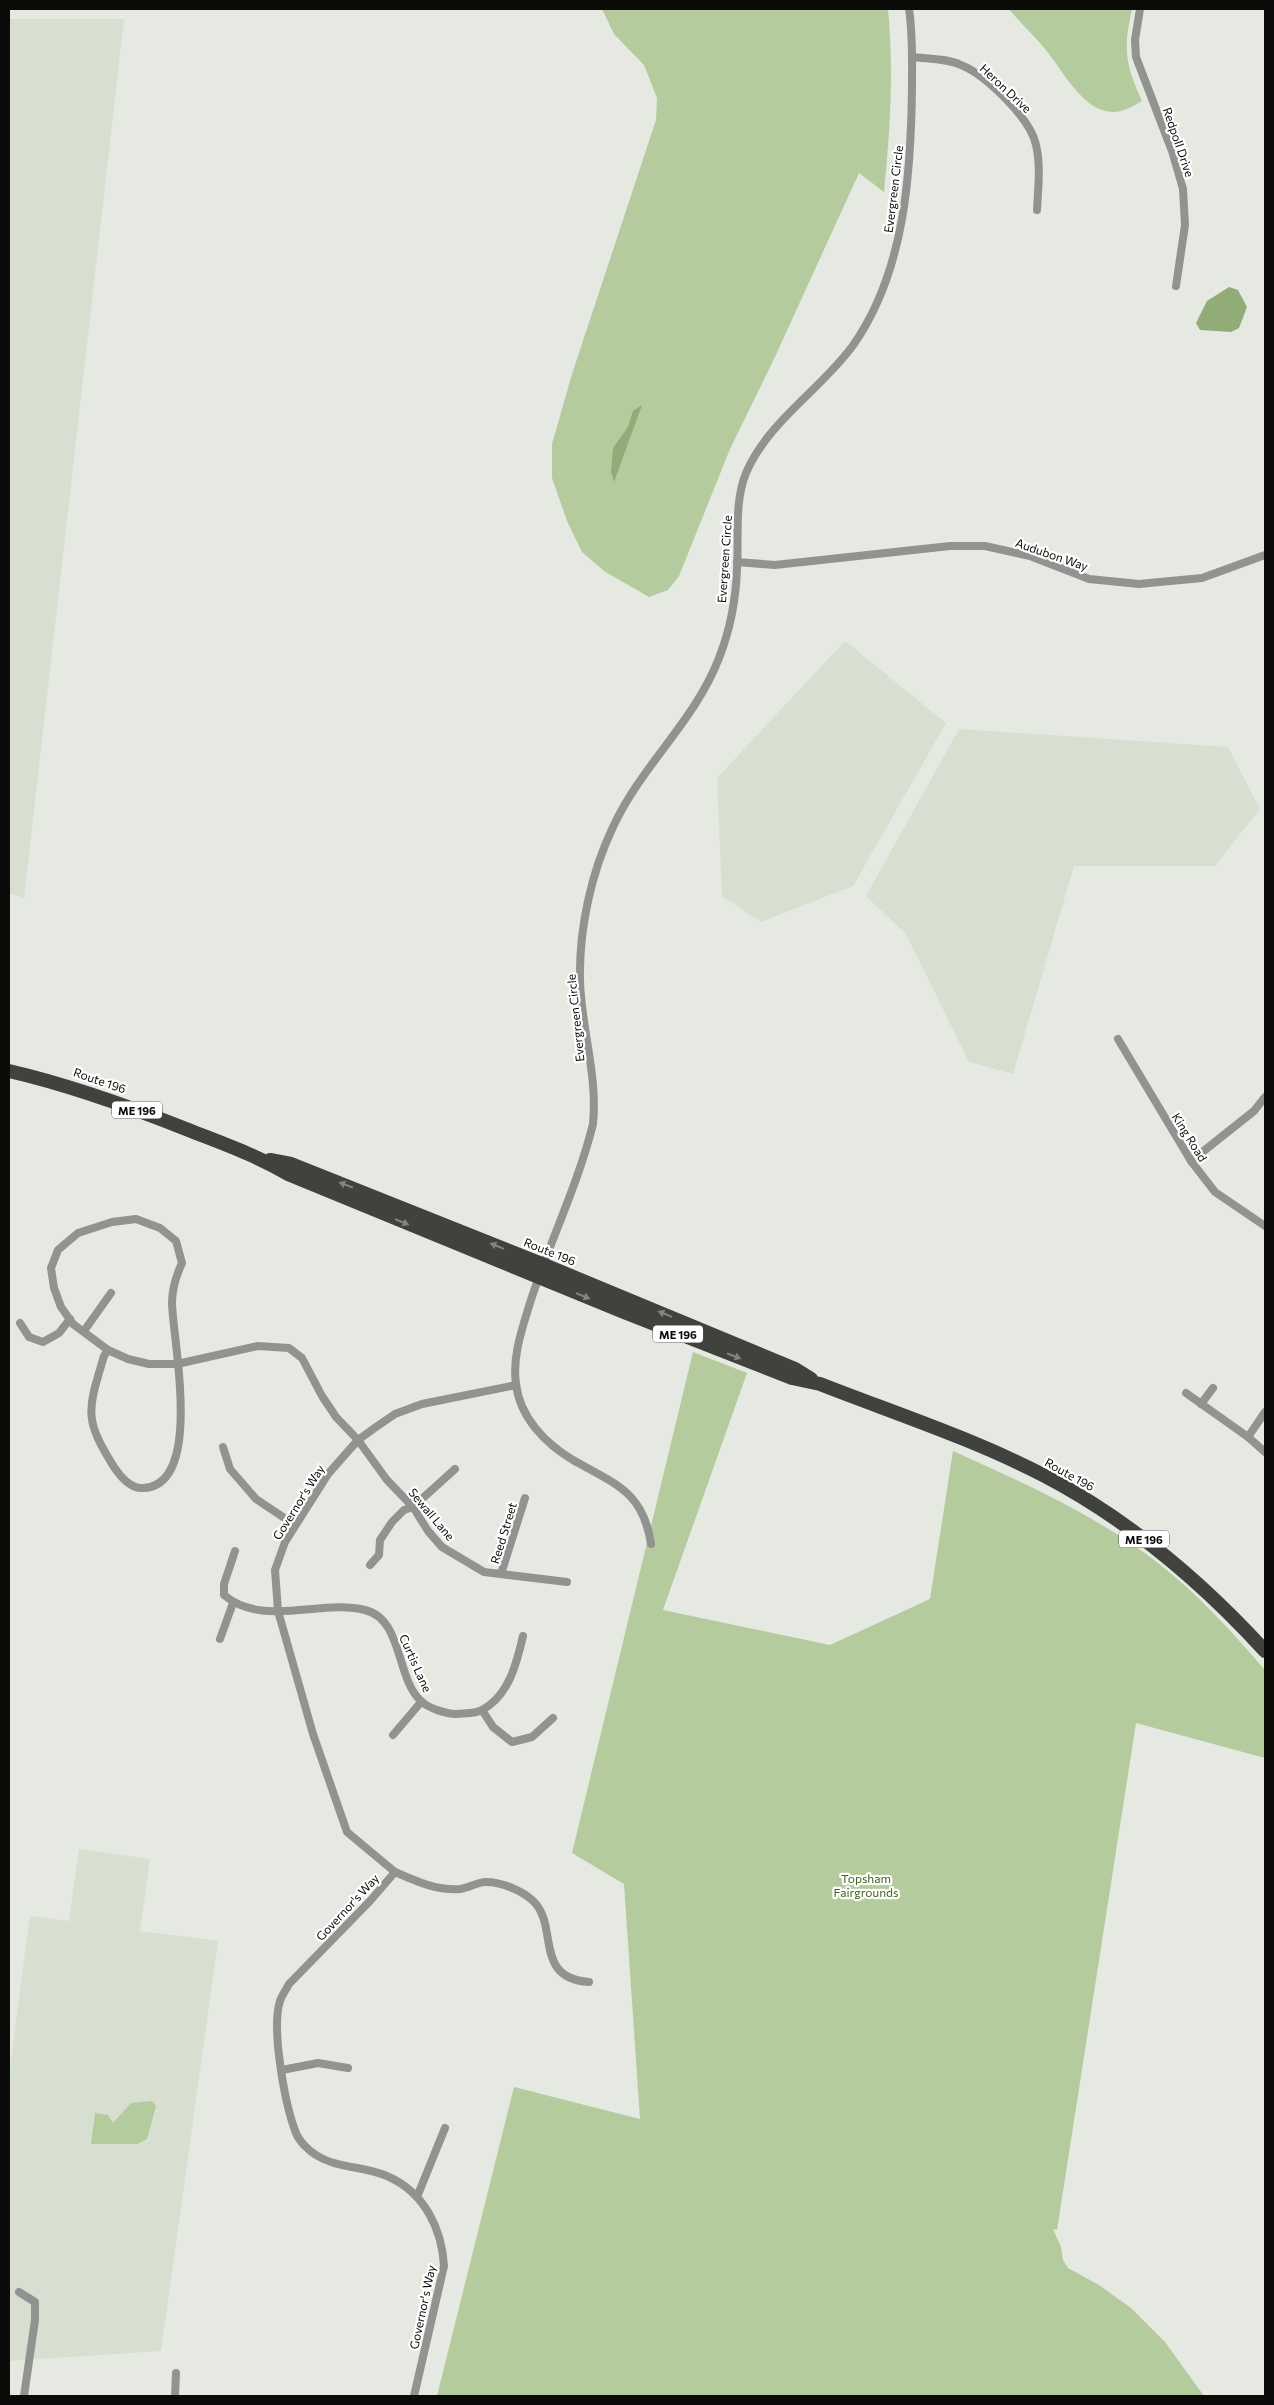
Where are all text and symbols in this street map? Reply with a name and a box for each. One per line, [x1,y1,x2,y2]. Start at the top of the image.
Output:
street label: Heron Drive [977,61,1035,115]
street label: Redpoll Drive [1161,105,1197,179]
street label: Evergreen Circle [881,144,905,234]
street label: Evergreen Circle [714,515,734,603]
street label: Audubon Way [1014,535,1090,573]
street label: Evergreen Circle [563,973,587,1063]
street label: Route 196 [72,1064,128,1096]
road number: ME 196 [112,1102,162,1118]
street label: King Road [1170,1110,1211,1164]
one-way arrow [339,1181,353,1189]
one-way arrow [395,1218,410,1226]
street label: Route 196 [522,1234,578,1268]
one-way arrow [489,1242,504,1250]
one-way arrow [576,1292,591,1300]
one-way arrow [657,1310,672,1318]
road number: ME 196 [653,1326,703,1342]
one-way arrow [727,1353,742,1360]
street label: Route 196 [1043,1455,1097,1493]
street label: Governor's Way [269,1462,327,1542]
street label: Sewall Lane [406,1485,458,1543]
street label: Reed Street [487,1501,519,1565]
road number: ME 196 [1119,1530,1169,1548]
street label: Curtis Lane [397,1632,435,1694]
street label: Governor's Way [313,1871,381,1943]
park label: Topsham Fairgrounds [833,1871,899,1899]
street label: Governor's Way [406,2264,438,2350]

